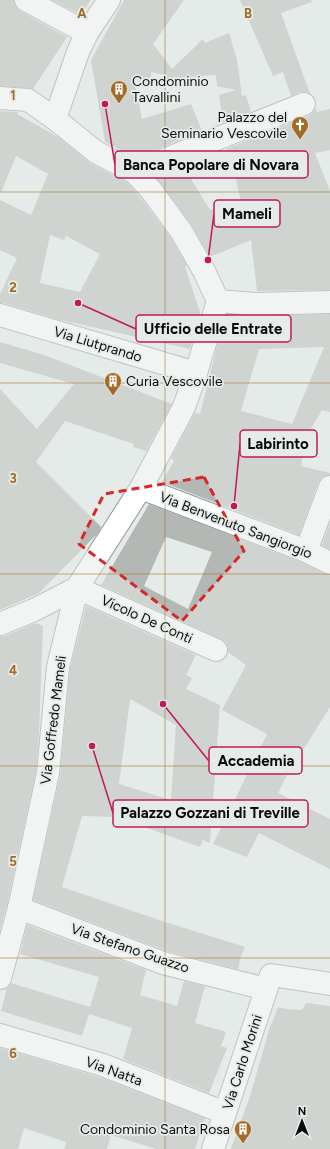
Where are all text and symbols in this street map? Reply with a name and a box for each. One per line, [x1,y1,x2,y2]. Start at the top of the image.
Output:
text: A [77,6,87,21]
text: B [244,6,252,21]
place label: Condominio Tavallini [132,73,209,106]
building icon: Condominio Tavallini [109,79,129,104]
text: 1 [10,88,16,103]
place label: Palazzo del Seminario Vescovile [161,109,287,142]
church icon: Palazzo del Seminario Vescovile [290,115,310,140]
callout: Banca Popolare di Novara [115,151,308,178]
text: Banca Popolare di Novara [123,156,299,174]
callout: Mameli [214,200,280,227]
text: Mameli [222,205,272,223]
text: 2 [9,280,17,295]
callout: Ufficio delle Entrate [136,315,291,342]
text: Ufficio delle Entrate [144,320,283,338]
street label: Via Liutprando [52,323,144,366]
building icon: Curia Vescovile [103,371,123,396]
place label: Curia Vescovile [126,373,223,390]
callout: Labirinto [240,430,317,457]
text: Labirinto [247,435,309,453]
text: 3 [9,471,17,486]
street label: Via Benvenuto Sangiorgio [157,488,315,562]
street label: Vicolo De Conti [98,592,195,647]
street label: Via Goffredo Mameli [37,655,70,785]
text: 4 [9,663,17,678]
callout: Accademia [209,747,302,774]
text: Accademia [217,752,295,770]
callout: Palazzo Gozzani di Treville [113,800,308,827]
text: Palazzo Gozzani di Treville [120,804,300,822]
text: 5 [9,854,17,869]
street label: Via Stefano Guazzo [68,920,191,977]
street label: Via Carlo Morini [219,1012,266,1112]
text: 6 [9,1046,17,1061]
street label: Via Natta [83,1053,145,1090]
north arrow [282,1101,322,1141]
text: N [298,1105,306,1118]
building icon: Condominio Santa Rosa [233,1119,253,1144]
place label: Condominio Santa Rosa [80,1121,230,1138]

